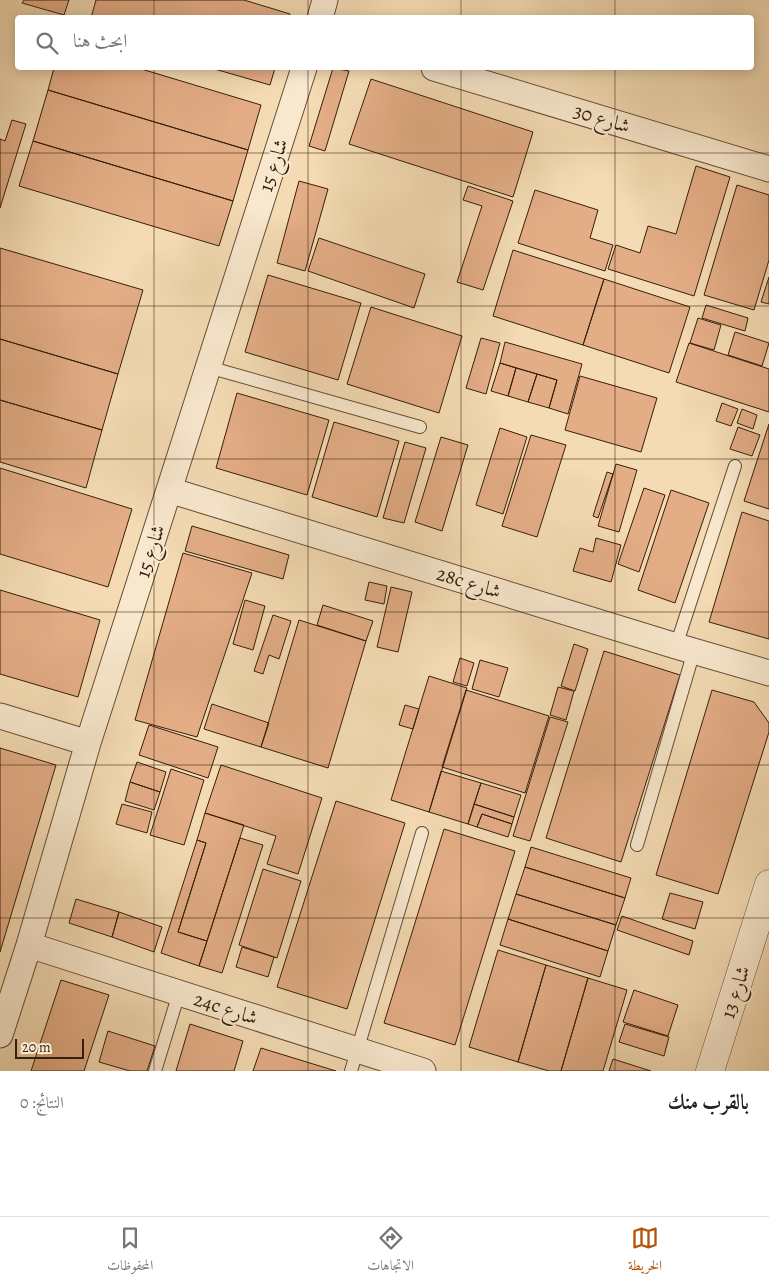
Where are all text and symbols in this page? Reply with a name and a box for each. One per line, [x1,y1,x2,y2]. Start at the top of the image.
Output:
search box [15,15,754,70]
text: ابحث هنا [73,28,127,54]
icon: search [33,29,61,57]
street label: شارع 30 [569,97,633,144]
street label: شارع 15 [252,135,298,196]
street label: شارع 15 [129,521,175,582]
street label: 28c شارع [432,560,505,609]
street label: شارع 13 [714,962,760,1023]
street label: 24c شارع [189,985,261,1035]
scale bar [15,1036,84,1059]
text: 20 m [22,1038,51,1057]
text: بالقرب منك [668,1088,749,1116]
text: النتائج: 0 [20,1092,64,1114]
tab: المحفوظات [107,1224,153,1279]
tab: الاتجاهات [367,1224,414,1279]
tab: الخريطة [628,1224,662,1279]

